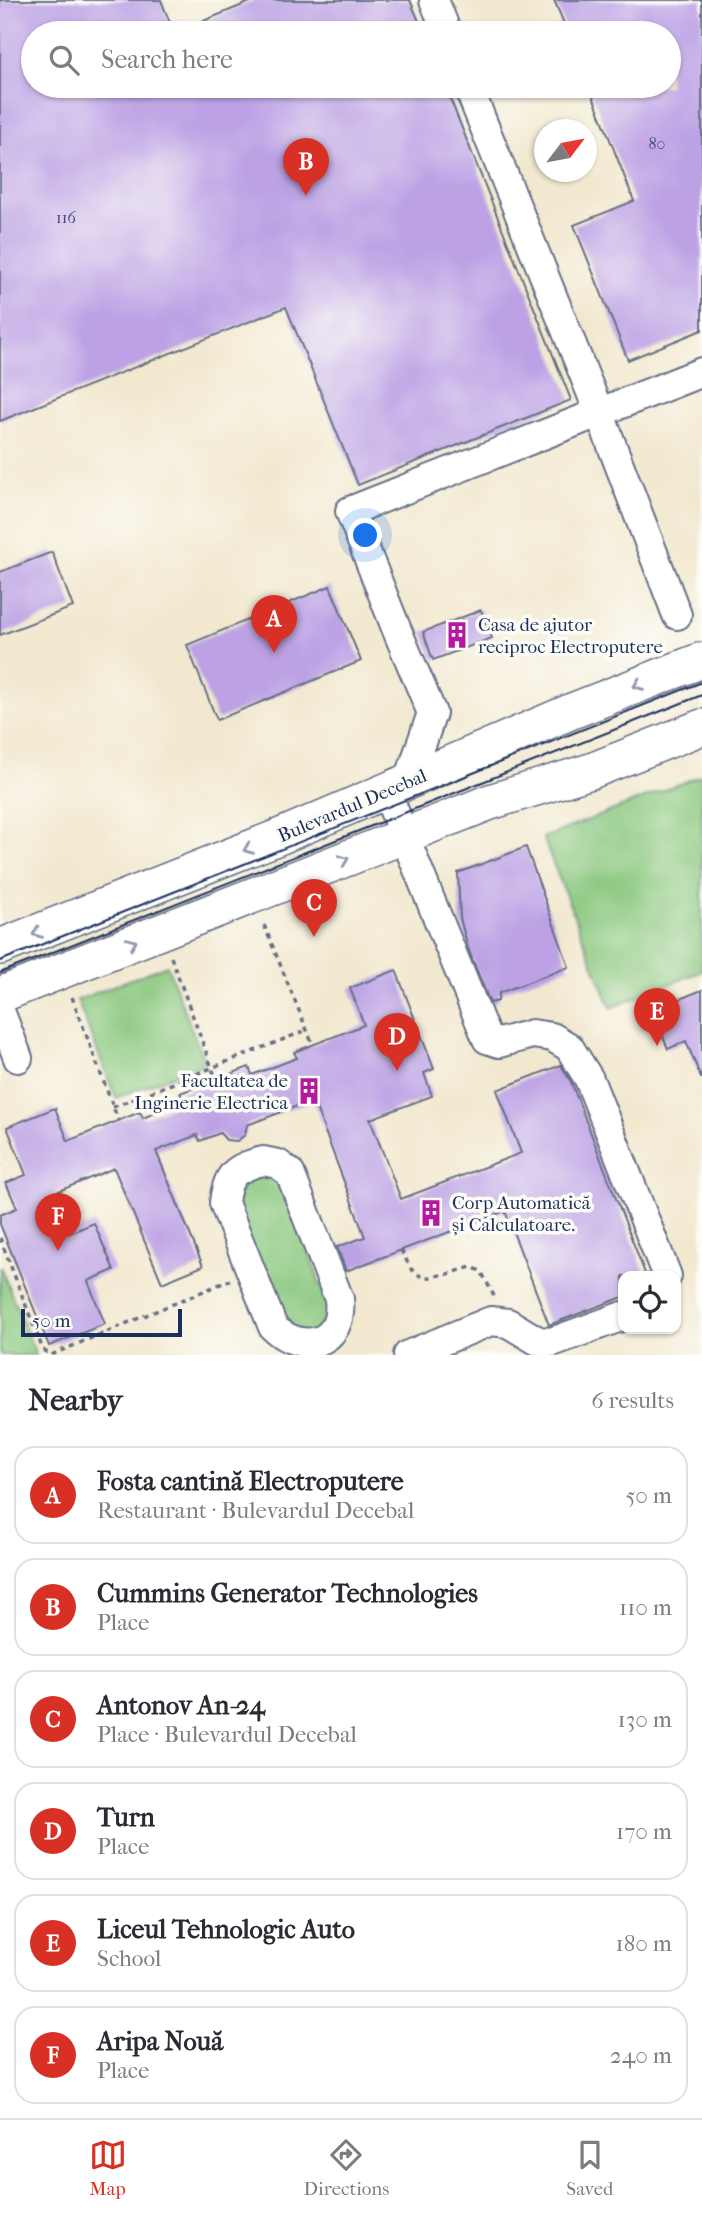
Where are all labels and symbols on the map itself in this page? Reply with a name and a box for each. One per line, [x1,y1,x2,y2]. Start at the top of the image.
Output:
north arrow [534,119,597,182]
house number: 80 [649,134,665,153]
pin: B [283,138,329,196]
house number: 116 [56,208,76,227]
your location [348,518,382,552]
pin: A [251,595,297,653]
place label: Casa de ajutor reciproc Electroputere [478,614,663,658]
building icon: Casa de ajutor reciproc Electroputere [442,620,472,650]
one-way arrow [633,676,645,690]
street label: Bulevardul Decebal [275,765,430,847]
one-way arrow [243,841,255,855]
one-way arrow [337,854,349,868]
pin: C [291,879,337,937]
one-way arrow [31,924,43,938]
one-way arrow [125,937,137,951]
pin: E [634,988,680,1046]
pin: D [374,1013,420,1071]
place label: Facultatea de Inginerie Electrica [134,1070,288,1114]
building icon: Facultatea de Inginerie Electrica [294,1076,324,1106]
place label: Corp Automatică și Calculatoare. [452,1192,591,1236]
pin: F [35,1193,81,1251]
building icon: Corp Automatică și Calculatoare. [416,1198,446,1228]
scale bar [21,1306,182,1338]

